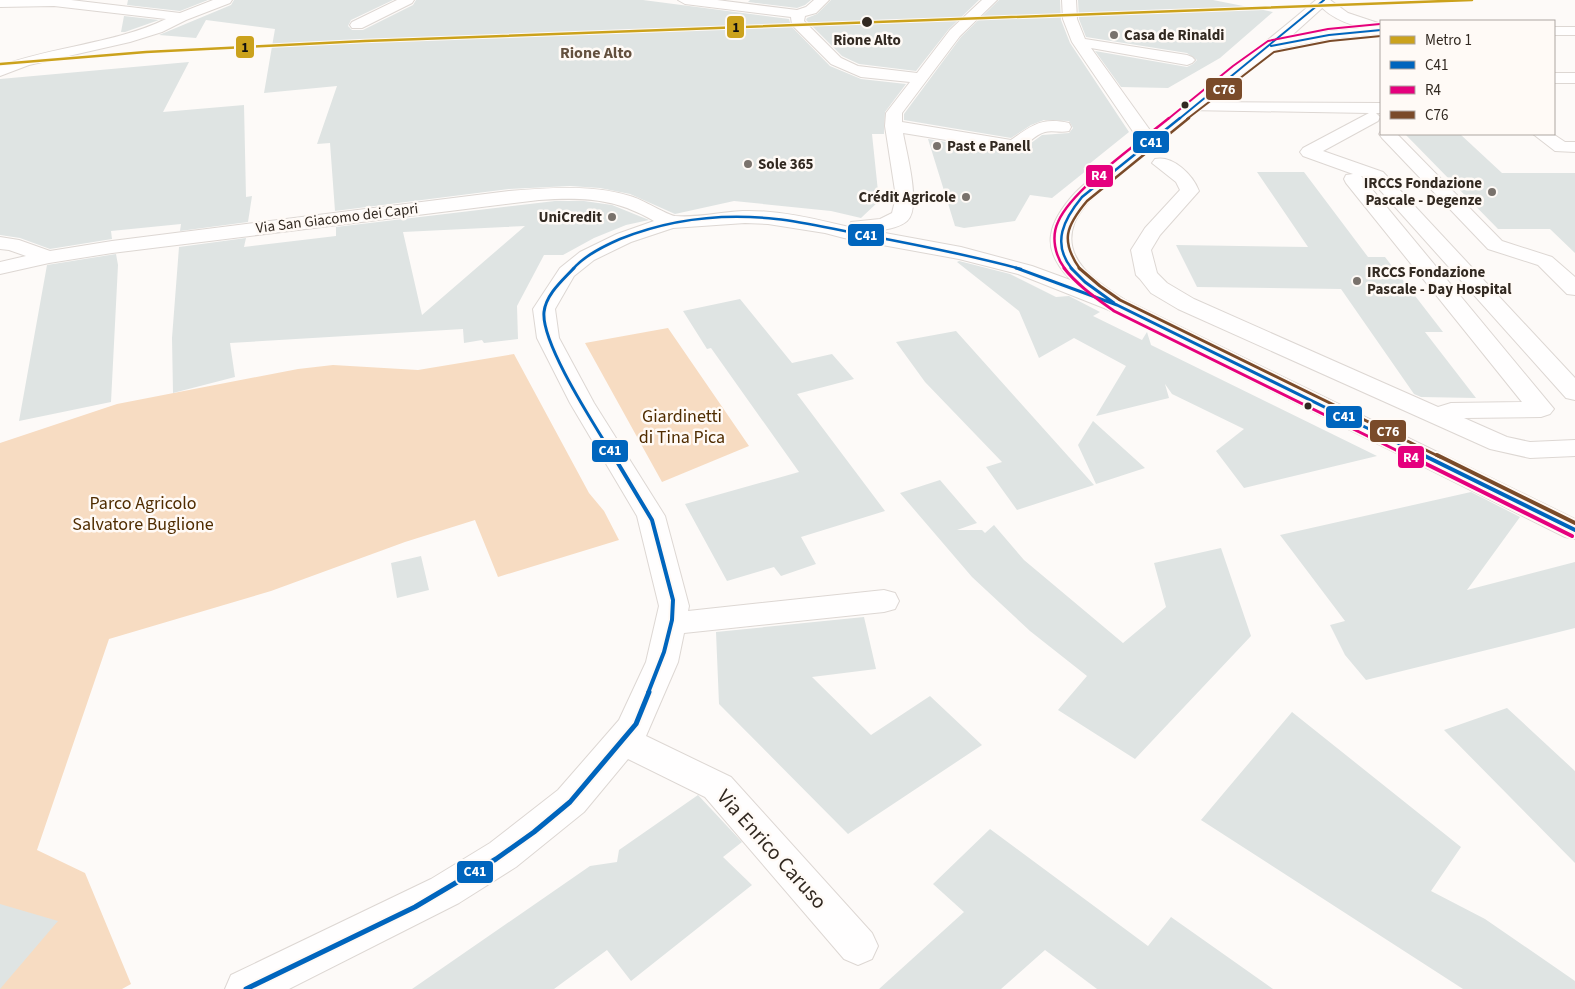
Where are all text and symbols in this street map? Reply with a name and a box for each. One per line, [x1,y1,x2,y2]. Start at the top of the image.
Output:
line badge: 1 [726,15,745,39]
marker: Rione Alto [860,15,874,29]
text: 1 [732,18,740,38]
legend [1380,20,1555,135]
place label: Casa de Rinaldi [1124,25,1224,46]
marker: Casa de Rinaldi [1108,29,1120,41]
place label: Rione Alto [833,30,901,51]
text: Metro 1 [1425,30,1472,51]
line badge: 1 [235,35,255,59]
text: 1 [241,38,249,58]
district label: Rione Alto [560,42,632,64]
text: C41 [1425,55,1448,76]
line badge: C76 [1205,77,1243,101]
text: C76 [1213,80,1235,100]
text: R4 [1425,80,1442,101]
unlabelled marker [1180,100,1190,110]
text: C76 [1425,105,1448,126]
line badge: C41 [1132,130,1170,154]
text: C41 [1140,133,1162,153]
place label: Past e Panell [947,136,1031,157]
marker: Past e Panell [931,140,943,152]
place label: Sole 365 [758,154,814,175]
marker: Sole 365 [742,158,754,170]
line badge: R4 [1085,164,1114,188]
text: R4 [1091,166,1108,186]
place label: IRCCS Fondazione Pascale - Degenze [1364,173,1482,211]
marker: IRCCS Fondazione Pascale - Degenze [1486,186,1498,198]
place label: Crédit Agricole [858,187,956,208]
marker: Crédit Agricole [960,191,972,203]
street label: Via San Giacomo dei Capri [255,198,419,239]
place label: UniCredit [539,207,602,228]
marker: UniCredit [606,211,618,223]
line badge: C41 [847,223,885,247]
text: C41 [855,226,877,246]
place label: IRCCS Fondazione Pascale - Day Hospital [1367,262,1512,300]
marker: IRCCS Fondazione Pascale - Day Hospital [1351,275,1363,287]
unlabelled marker [1303,401,1313,411]
park label: Giardinetti di Tina Pica [639,404,725,450]
line badge: C41 [1325,405,1363,429]
text: C41 [1333,407,1355,427]
line badge: C76 [1369,419,1407,443]
text: C76 [1377,422,1399,442]
line badge: C41 [591,439,629,463]
text: C41 [599,441,621,461]
line badge: R4 [1397,445,1425,469]
text: R4 [1403,448,1420,468]
park label: Parco Agricolo Salvatore Buglione [72,491,214,537]
street label: Via Enrico Caruso [710,783,834,915]
line badge: C41 [456,860,494,884]
text: C41 [464,862,486,882]

